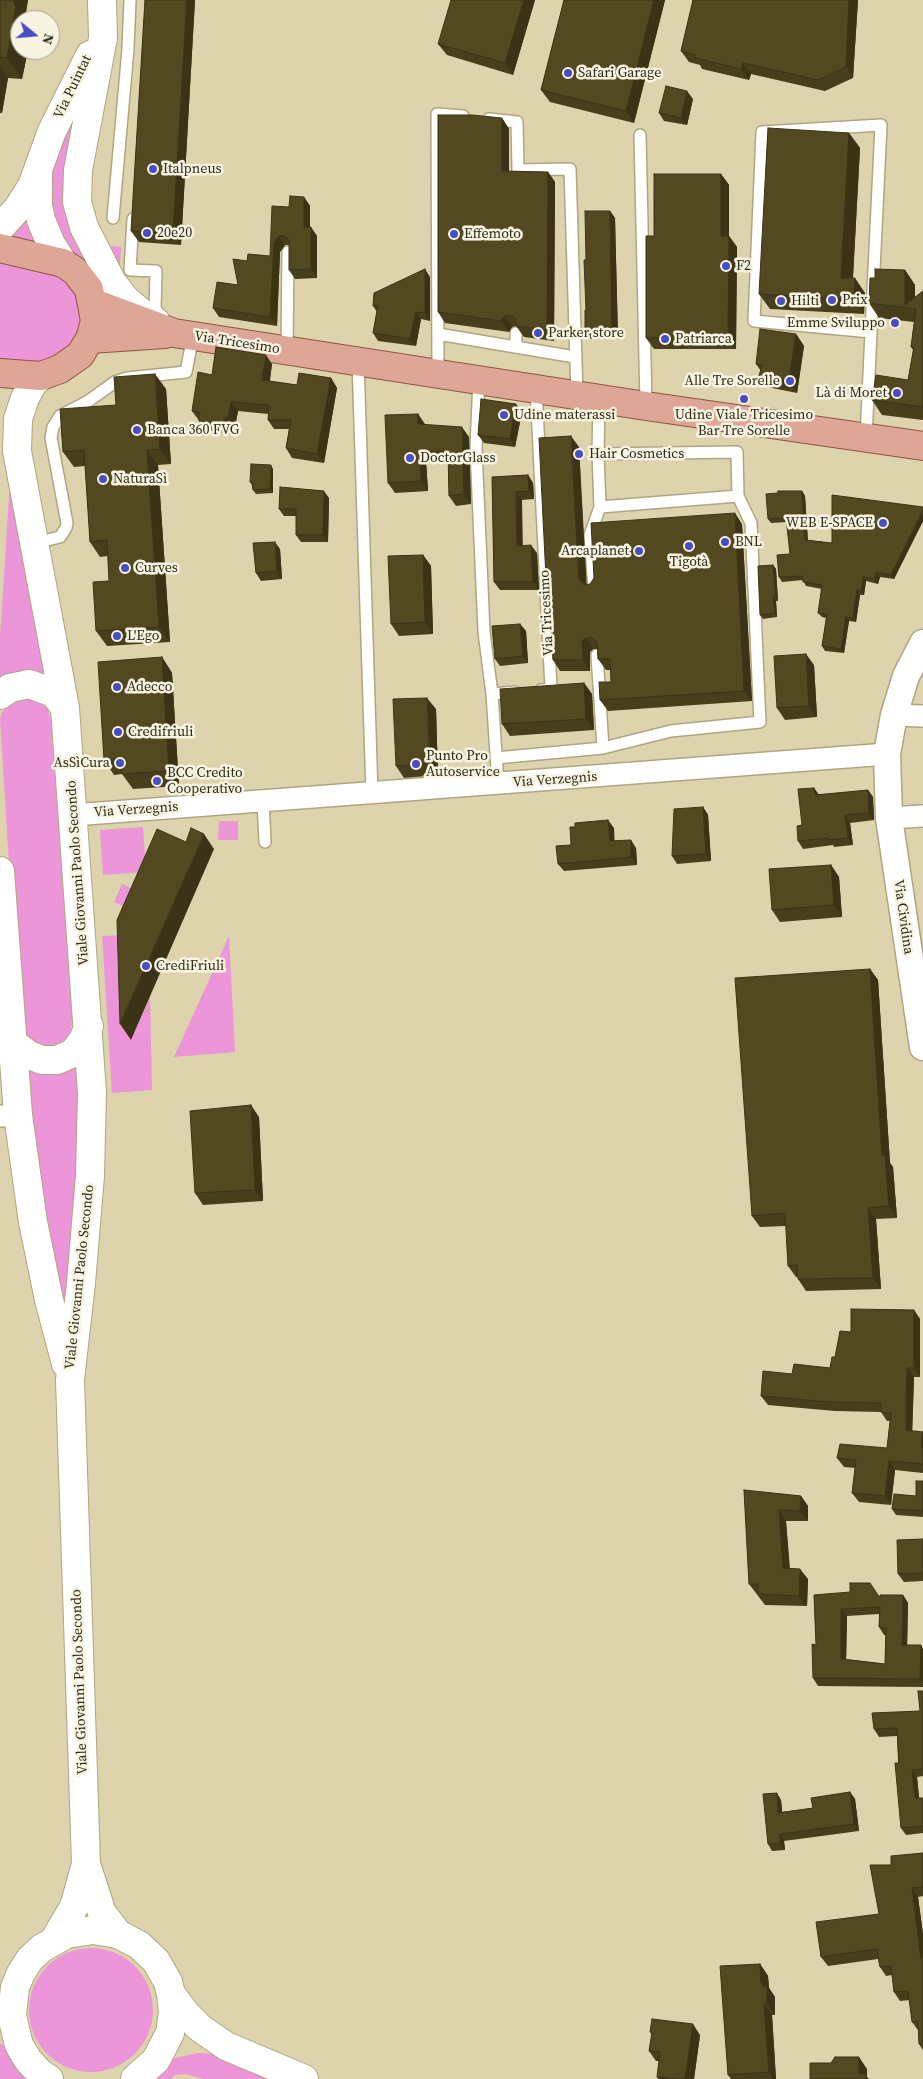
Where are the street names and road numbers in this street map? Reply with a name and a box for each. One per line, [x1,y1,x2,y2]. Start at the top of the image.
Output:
street label: Via Puintat [50,52,96,122]
street label: Via Tricesimo [193,328,281,358]
street label: Via Tricesimo [536,570,558,656]
street label: Via Verzegnis [512,769,598,791]
street label: Viale Giovanni Paolo Secondo [63,780,93,966]
street label: Via Verzegnis [93,799,179,821]
street label: Via Cividina [889,879,917,955]
street label: Viale Giovanni Paolo Secondo [62,1184,98,1370]
street label: Viale Giovanni Paolo Secondo [68,1589,92,1775]

